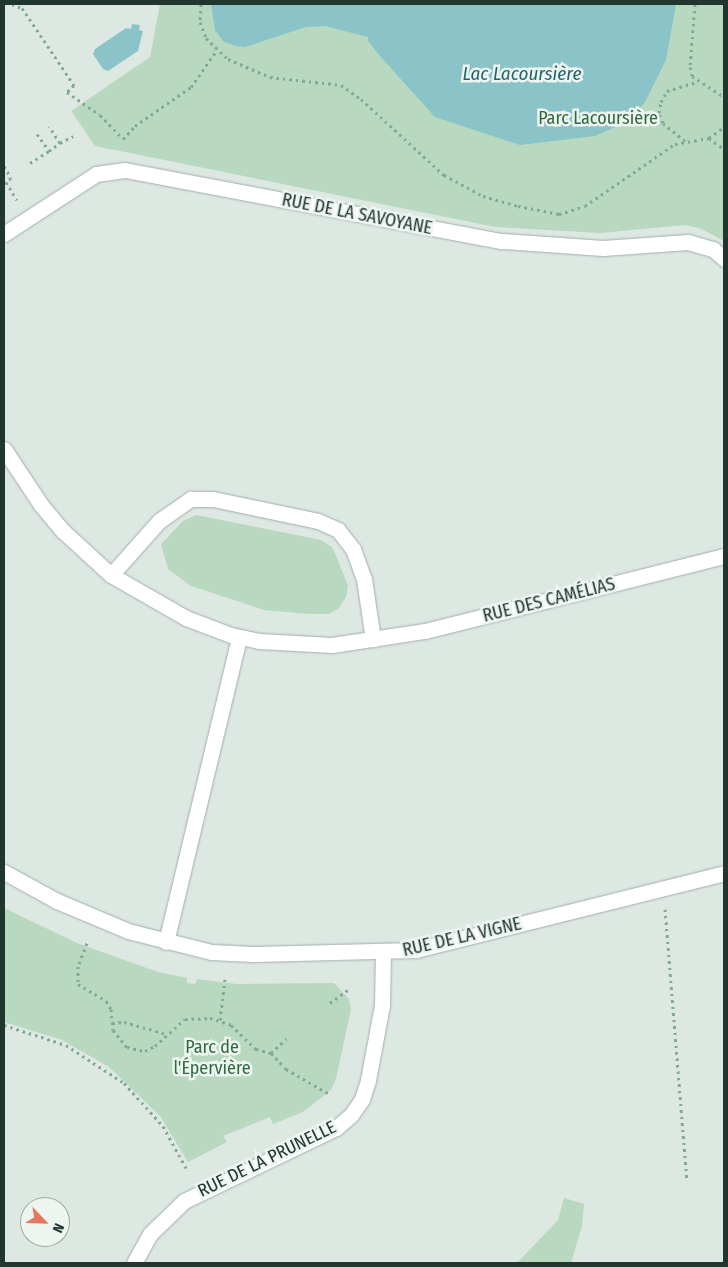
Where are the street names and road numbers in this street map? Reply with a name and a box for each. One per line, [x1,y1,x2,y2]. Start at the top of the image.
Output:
street label: RUE DE LA SAVOYANE [280,189,434,239]
street label: RUE DES CAMÉLIAS [481,573,617,627]
street label: RUE DE LA VIGNE [400,913,524,961]
street label: RUE DE LA PRUNELLE [194,1116,340,1202]

